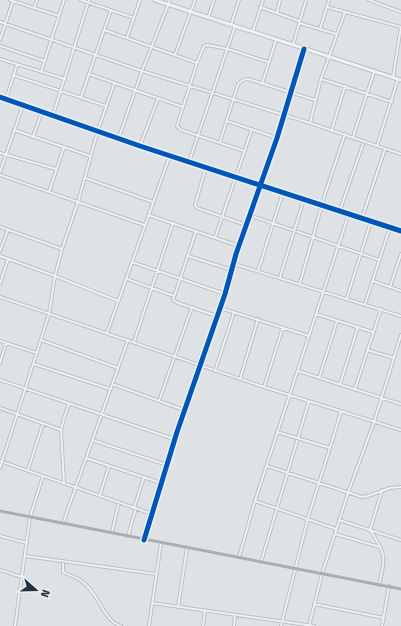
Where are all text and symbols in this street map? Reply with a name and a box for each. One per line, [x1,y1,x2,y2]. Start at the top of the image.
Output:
north arrow [16,570,56,610]
text: N [38,588,52,599]

